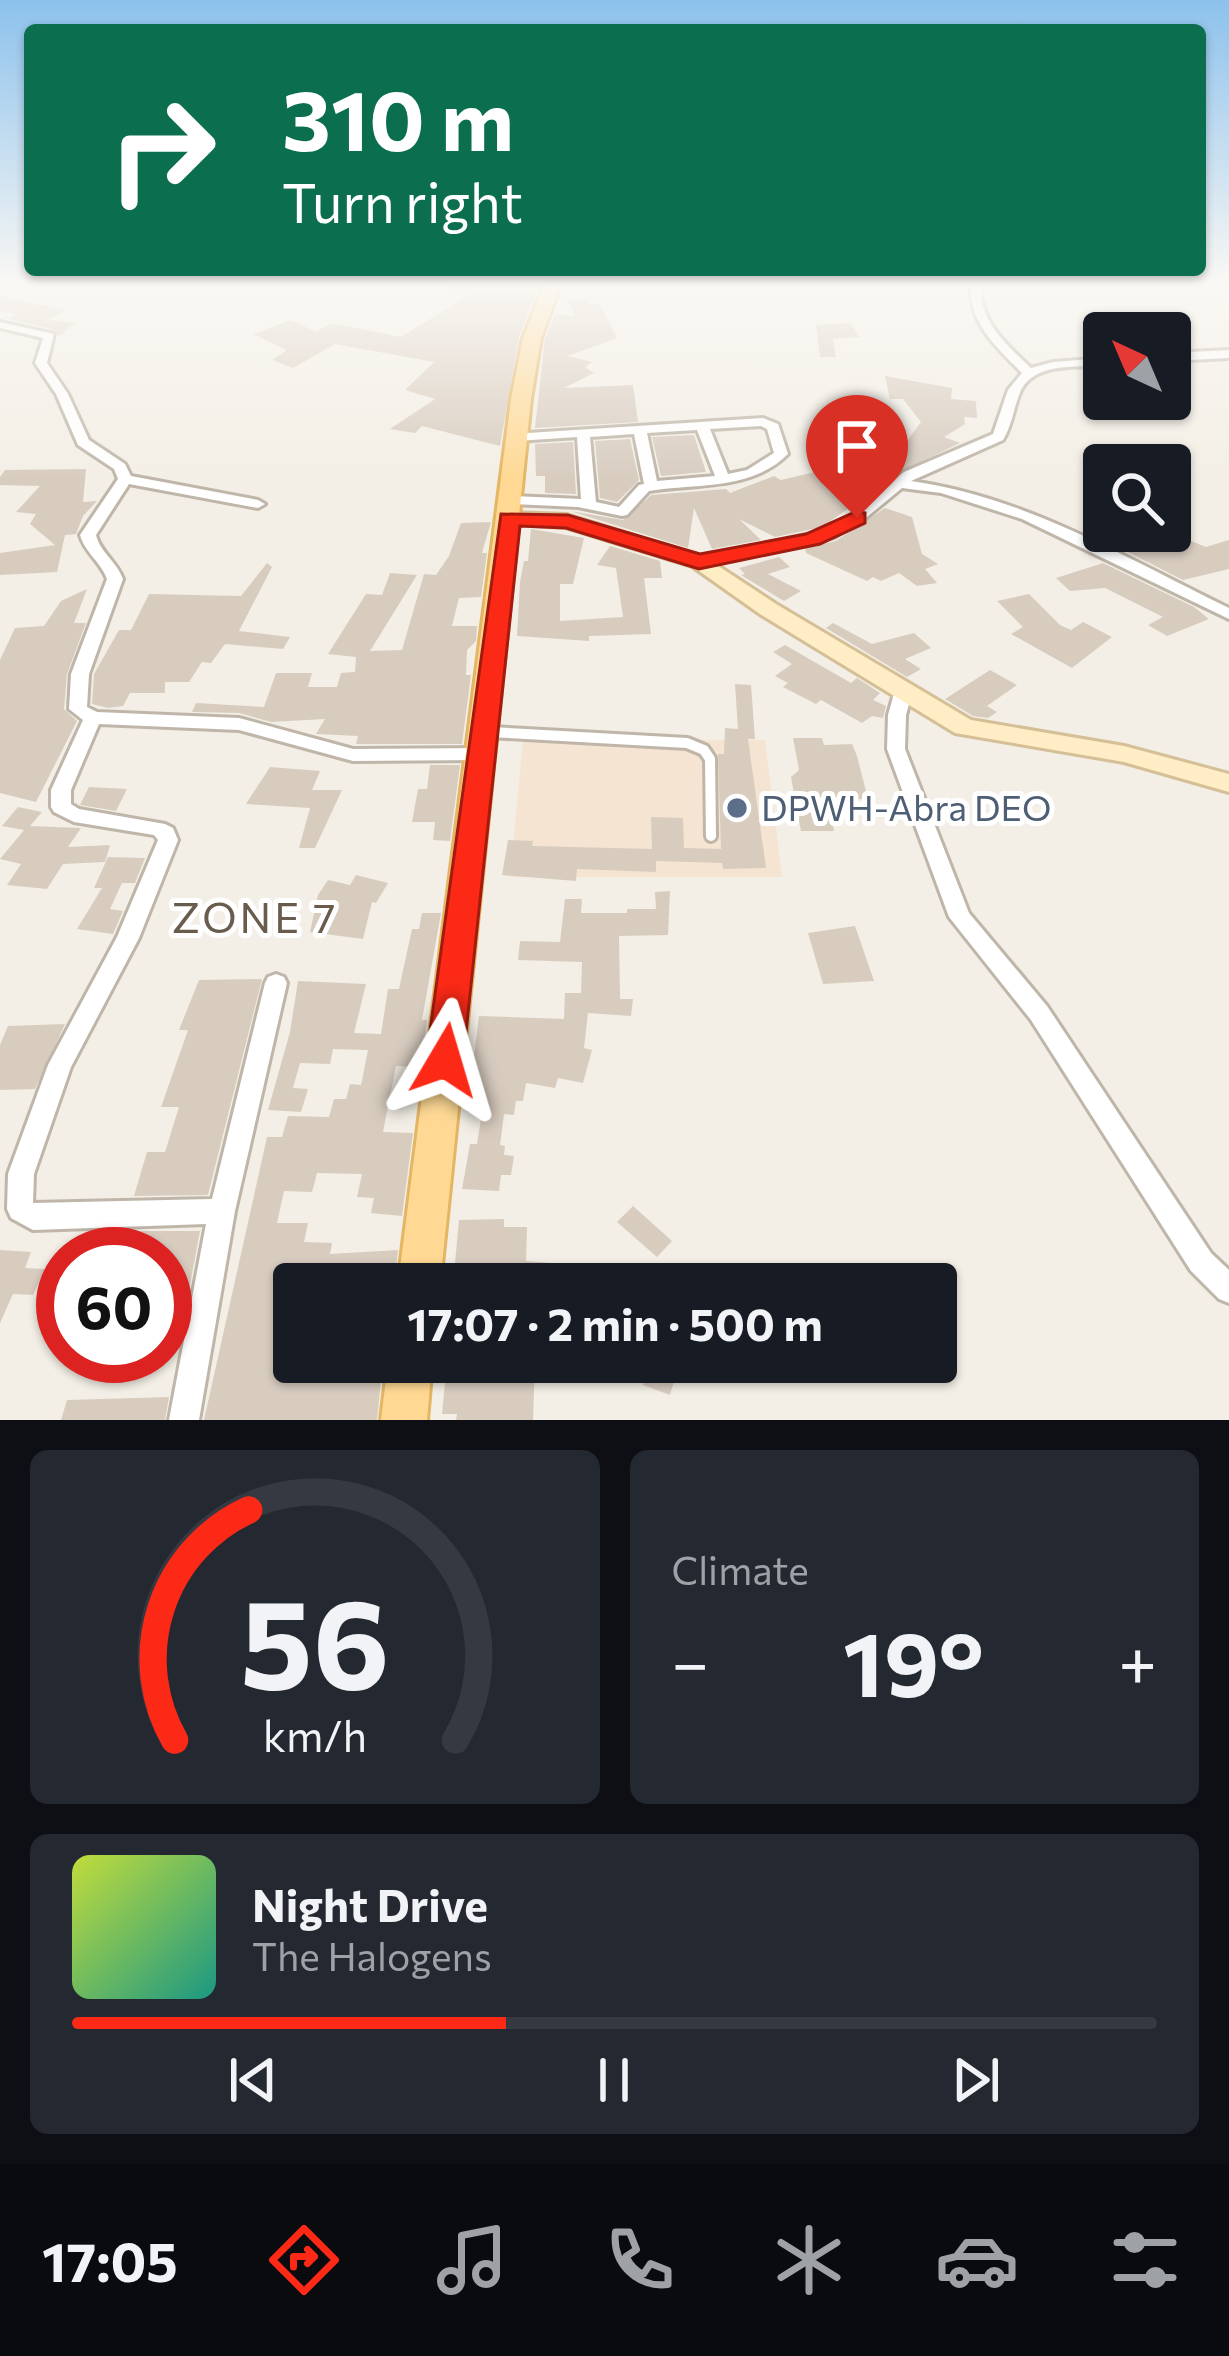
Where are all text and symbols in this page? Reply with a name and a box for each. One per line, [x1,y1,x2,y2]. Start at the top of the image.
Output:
text: 310 m [282,66,514,168]
icon: right [84,72,240,228]
text: Turn right [282,168,523,234]
north arrow [1083,312,1191,420]
map controls [1083,312,1191,552]
pin [806,395,908,518]
icon: arrive [824,413,890,479]
button: search [1083,444,1191,552]
place label: DPWH-Abra DEO [761,784,1051,828]
marker: DPWH-Abra DEO [724,795,750,821]
district label: ZONE 7 [172,890,338,942]
position arrow [382,997,508,1123]
speed limit sign: 60 [36,1227,192,1383]
text: 17:07 · 2 min · 500 m [407,1295,823,1350]
text: Climate [672,1545,809,1593]
text: 56 [240,1562,390,1715]
text: 19° [843,1605,984,1716]
text: − [672,1620,709,1701]
text: + [1118,1620,1157,1701]
text: km/h [263,1708,367,1761]
text: Night Drive [252,1876,488,1931]
text: The Halogens [252,1931,492,1979]
icon: previous [220,2047,286,2113]
icon: pause [581,2047,647,2113]
icon: next [943,2047,1009,2113]
icon: directions [262,2218,346,2302]
icon: music [430,2218,514,2302]
icon: phone [598,2218,682,2302]
icon: climate [767,2218,851,2302]
icon: car [935,2218,1019,2302]
icon: filters [1103,2218,1187,2302]
text: 17:05 [42,2227,178,2293]

